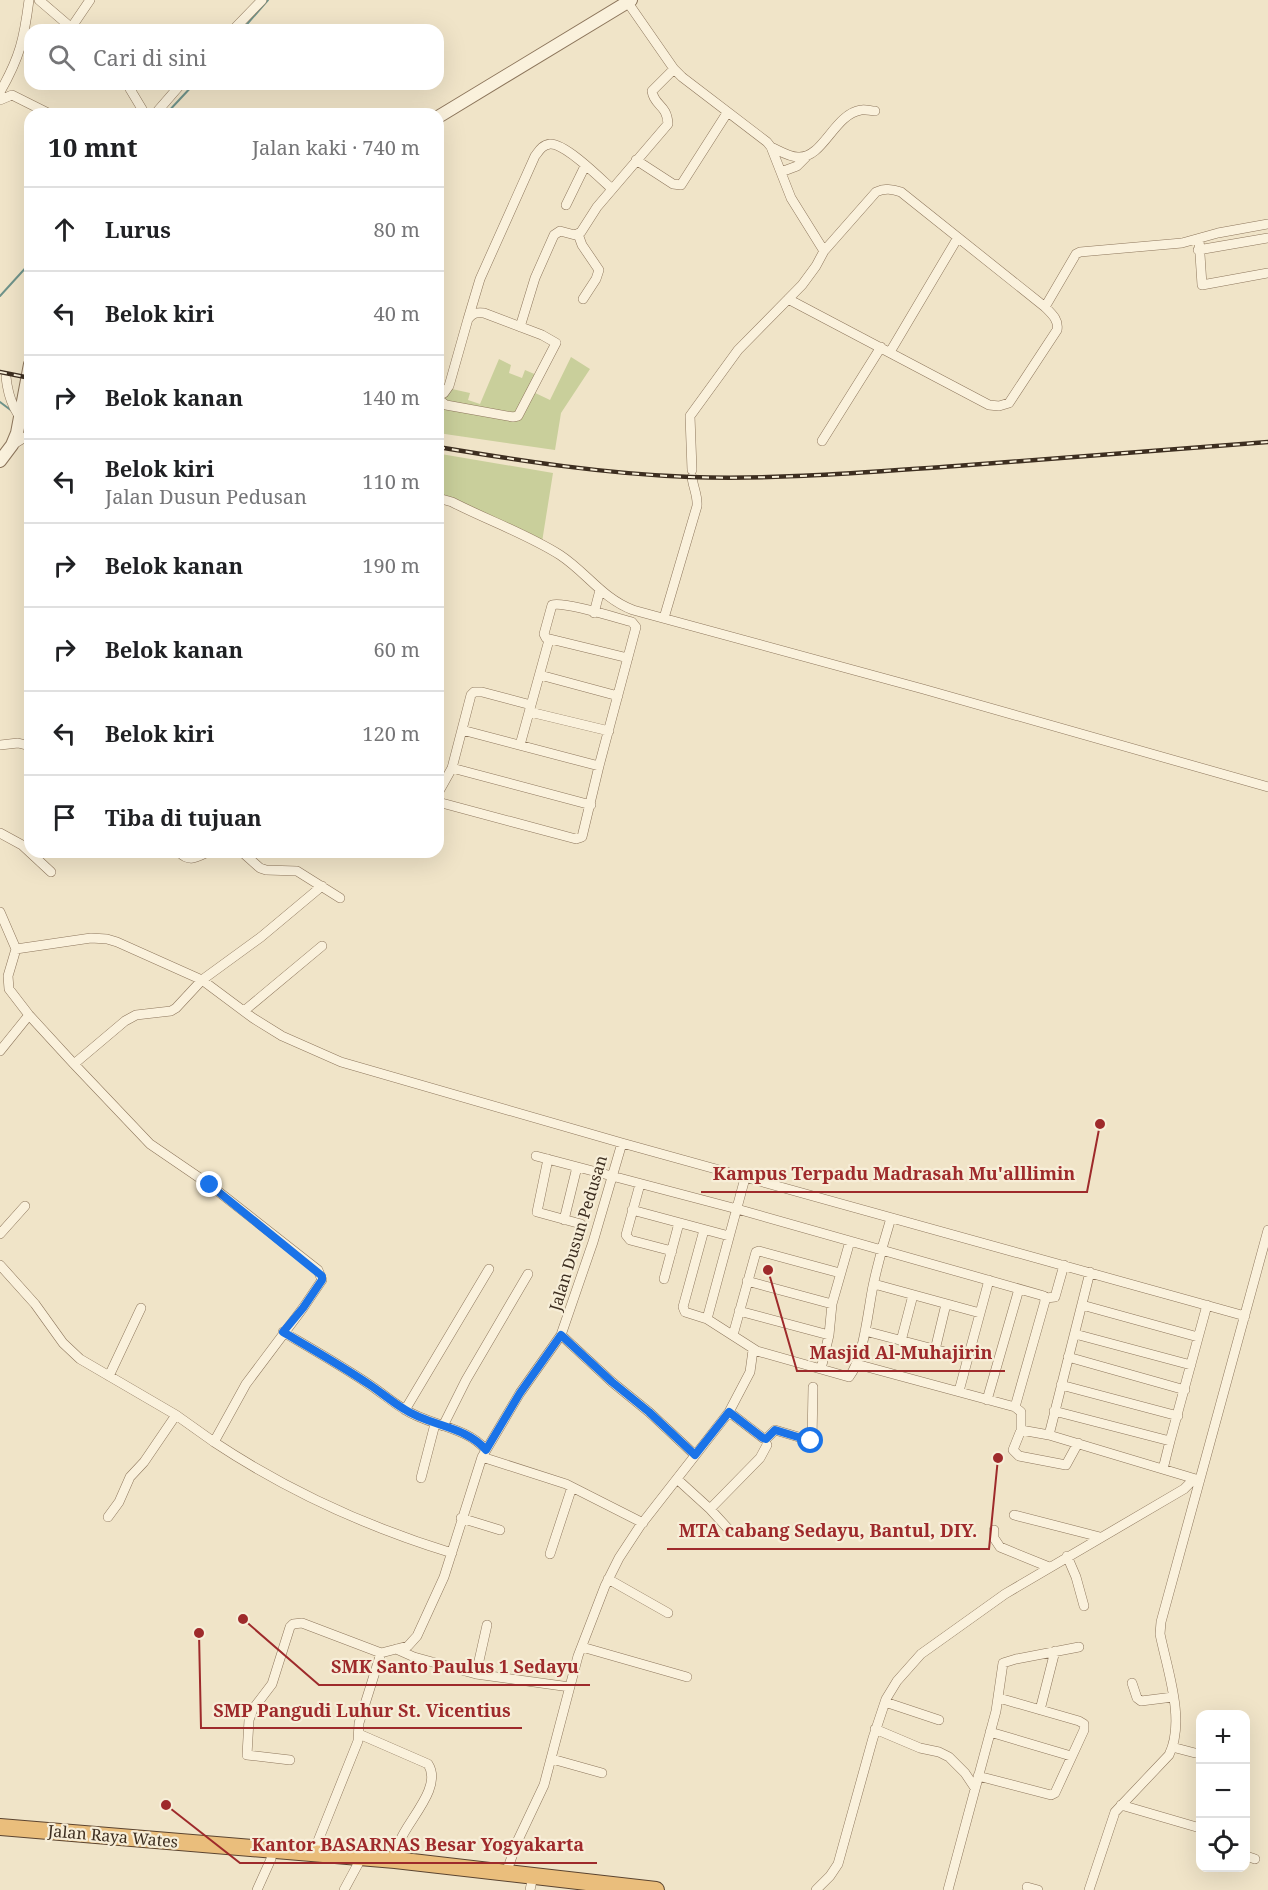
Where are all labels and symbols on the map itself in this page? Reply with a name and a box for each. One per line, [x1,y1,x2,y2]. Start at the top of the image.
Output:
street label: Jalan Dusun Pedusan [544,1153,612,1314]
callout: Kampus Terpadu Madrasah Mu'alllimin [701,1156,1087,1192]
text: Kampus Terpadu Madrasah Mu'alllimin [713,1161,1075,1185]
route end [196,1171,222,1197]
callout: Masjid Al-Muhajirin [797,1335,1005,1371]
text: Masjid Al-Muhajirin [809,1340,993,1364]
route start [797,1427,823,1453]
callout: MTA cabang Sedayu, Bantul, DIY. [667,1513,989,1549]
text: MTA cabang Sedayu, Bantul, DIY. [679,1518,977,1542]
callout: SMK Santo Paulus 1 Sedayu [319,1649,590,1685]
text: SMK Santo Paulus 1 Sedayu [331,1654,579,1678]
callout: SMP Pangudi Luhur St. Vicentius [201,1692,522,1728]
text: SMP Pangudi Luhur St. Vicentius [213,1698,511,1722]
street label: Jalan Raya Wates [46,1819,179,1853]
callout: Kantor BASARNAS Besar Yogyakarta [240,1827,597,1863]
text: Kantor BASARNAS Besar Yogyakarta [252,1832,584,1856]

